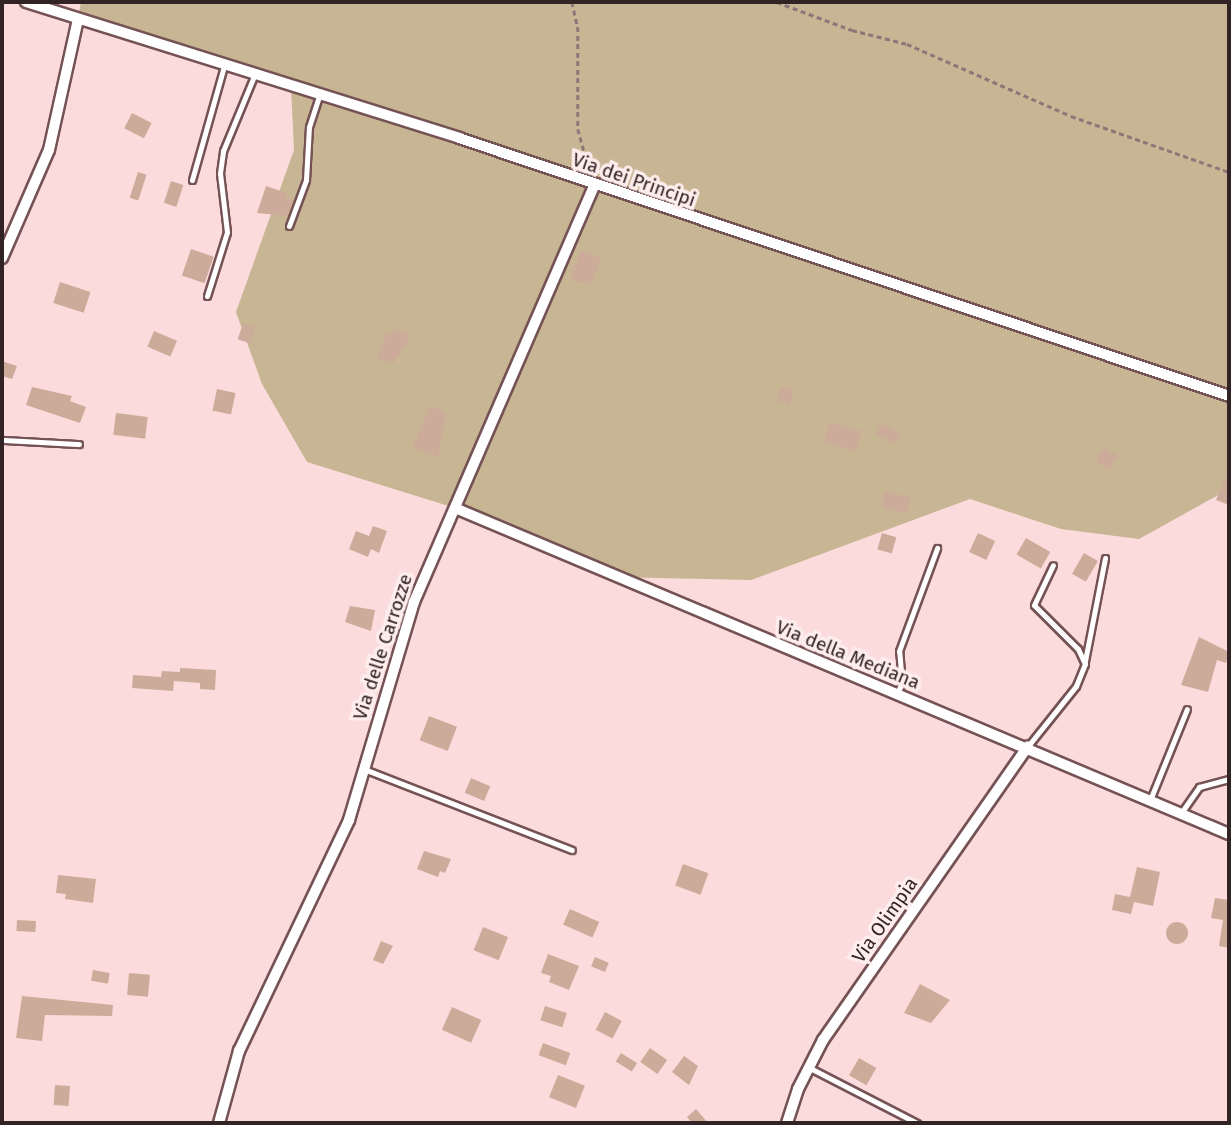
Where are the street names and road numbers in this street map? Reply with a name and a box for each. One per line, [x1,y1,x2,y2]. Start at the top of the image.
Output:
street label: Via dei Principi [569,148,699,212]
street label: Via delle Carrozze [349,571,417,723]
street label: Via della Mediana [773,616,923,694]
street label: Via Olimpia [847,873,923,967]

